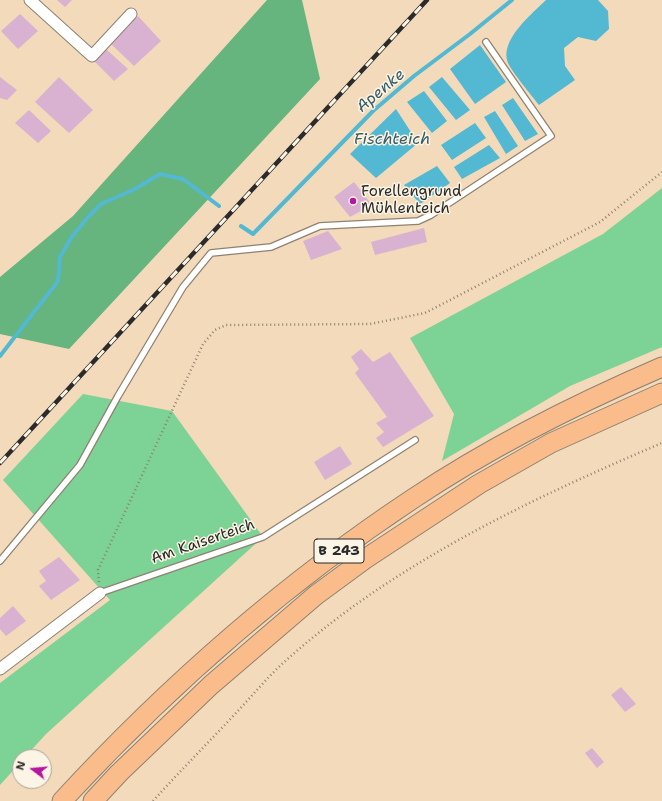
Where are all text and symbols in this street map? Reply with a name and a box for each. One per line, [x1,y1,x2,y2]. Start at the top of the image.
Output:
water label: Apenke [353,65,409,117]
water label: Fischteich [354,130,430,150]
place label: Forellengrund Mühlenteich [361,183,461,218]
marker: Forellengrund Mühlenteich [348,196,358,206]
street label: Am Kaiserteich [149,516,257,568]
road number: B 243 [314,539,364,563]
north arrow [12,749,52,789]
text: N [13,760,29,772]

